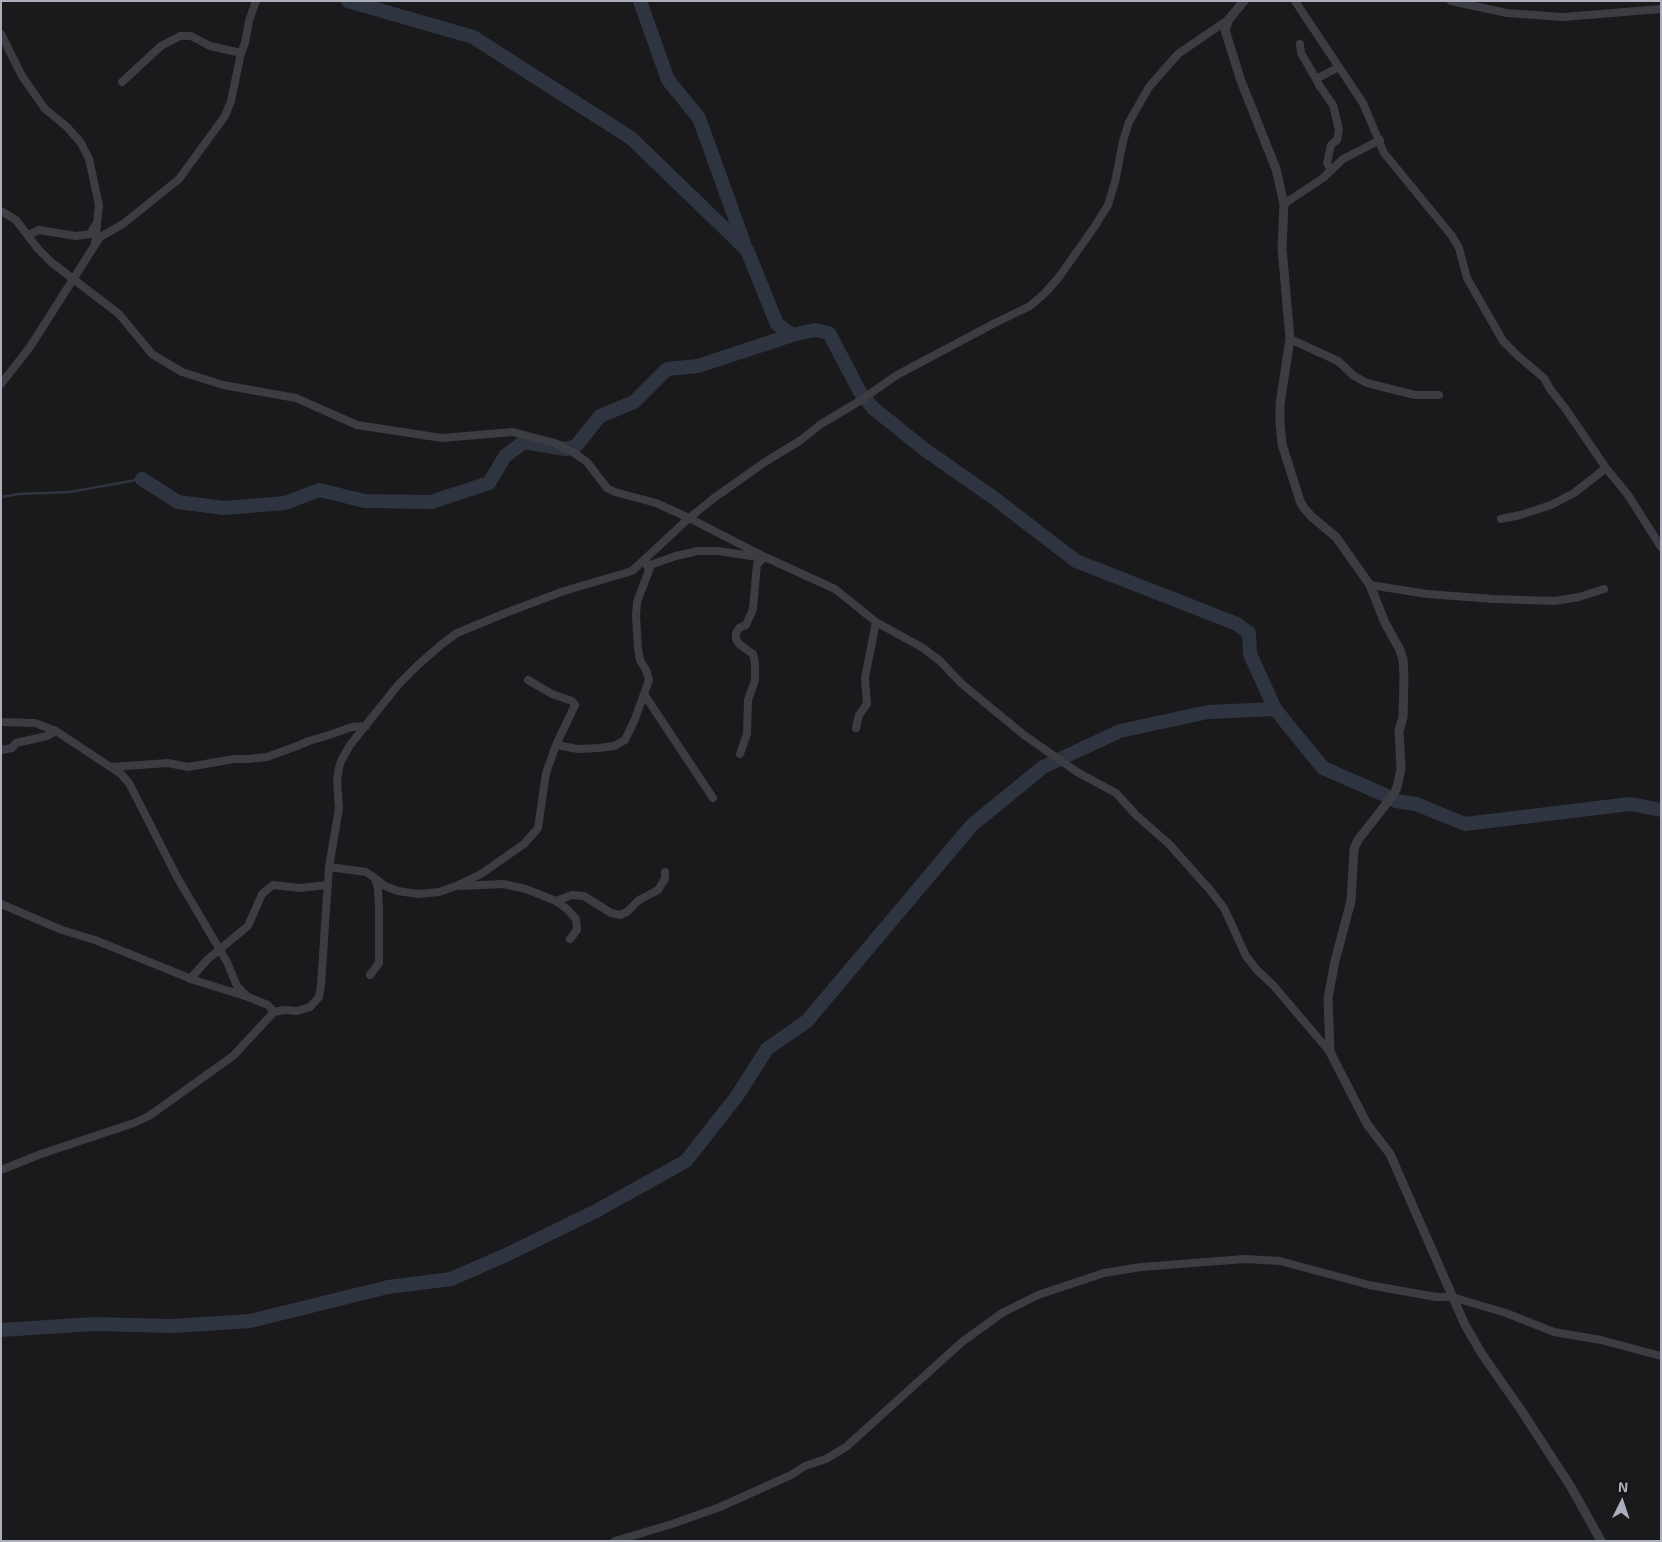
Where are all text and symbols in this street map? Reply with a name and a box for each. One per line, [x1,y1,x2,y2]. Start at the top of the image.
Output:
north arrow [1597,1477,1647,1527]
text: N [1617,1478,1629,1495]

